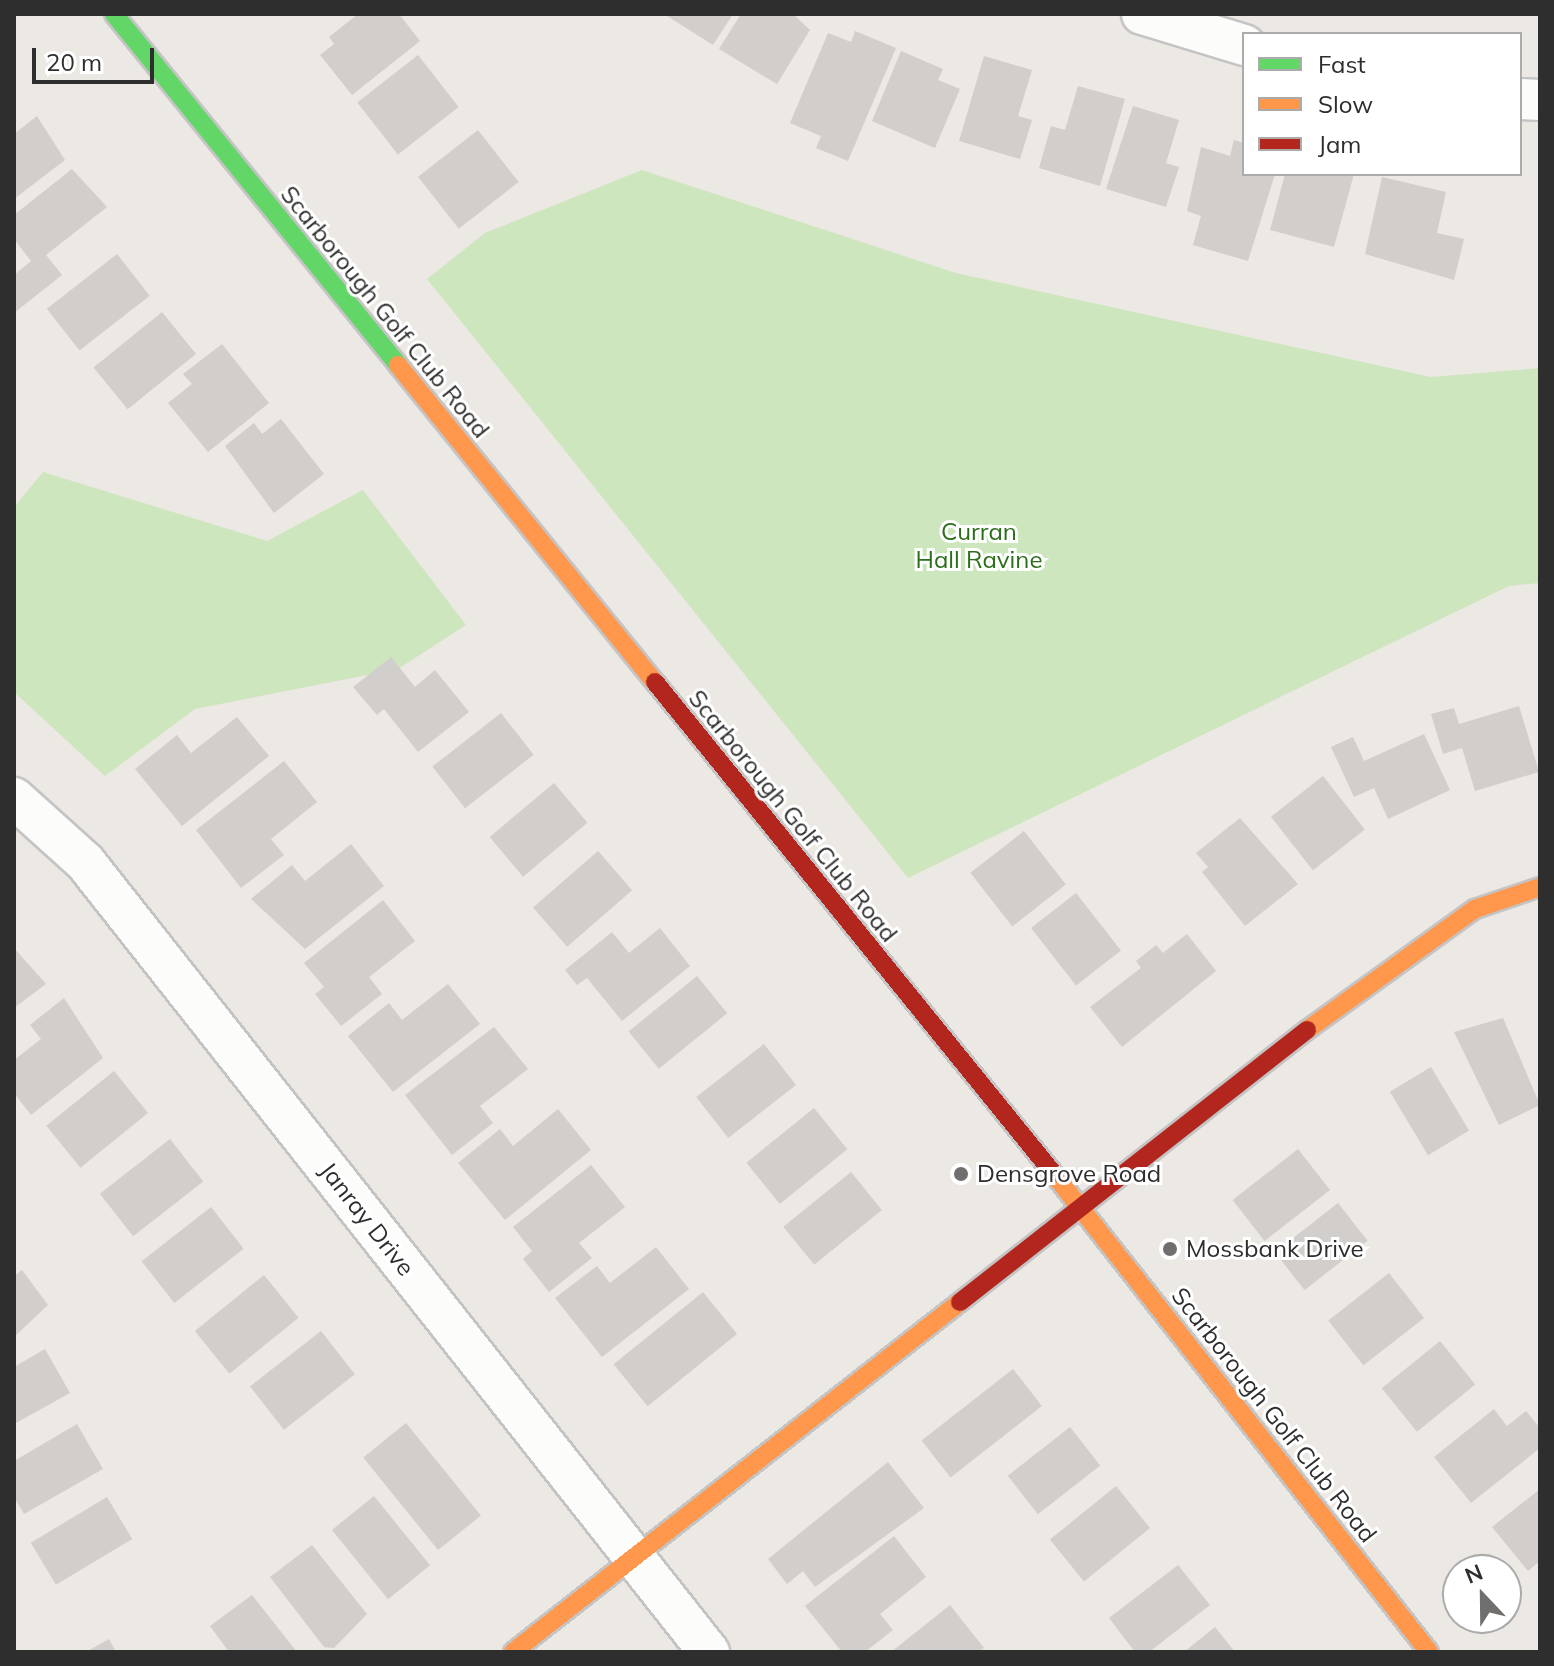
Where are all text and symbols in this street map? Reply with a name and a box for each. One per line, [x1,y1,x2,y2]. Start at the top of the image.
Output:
scale bar [36,32,158,82]
legend [1242,32,1522,176]
text: 20 m [46,47,102,77]
text: Fast [1318,49,1366,79]
text: Slow [1318,89,1373,119]
text: Jam [1318,129,1361,159]
street label: Scarborough Golf Club Road [274,180,496,444]
park label: Curran Hall Ravine [916,518,1042,574]
street label: Scarborough Golf Club Road [682,684,904,948]
street label: Janray Drive [314,1156,420,1282]
place label: Densgrove Road [977,1160,1161,1188]
marker: Densgrove Road [952,1165,970,1183]
place label: Mossbank Drive [1186,1235,1364,1263]
marker: Mossbank Drive [1161,1240,1179,1258]
street label: Scarborough Golf Club Road [1165,1282,1383,1548]
north arrow [1442,1554,1522,1634]
text: N [1461,1558,1487,1590]

